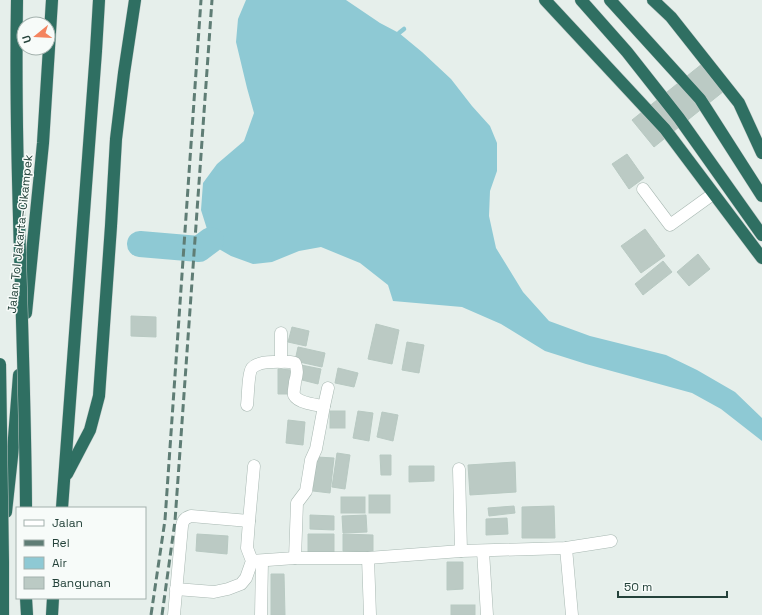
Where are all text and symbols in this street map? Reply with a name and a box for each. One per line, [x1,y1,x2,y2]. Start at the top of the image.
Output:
north arrow [16,16,56,56]
text: U [19,33,34,45]
street label: Jalan Tol Jakarta–Cikampek [4,153,36,314]
legend [16,507,146,599]
text: Jalan [52,515,83,531]
text: Rel [52,535,70,551]
text: Air [52,555,68,571]
scale bar [618,573,727,599]
text: Bangunan [52,575,111,591]
text: 50 m [624,579,652,595]

